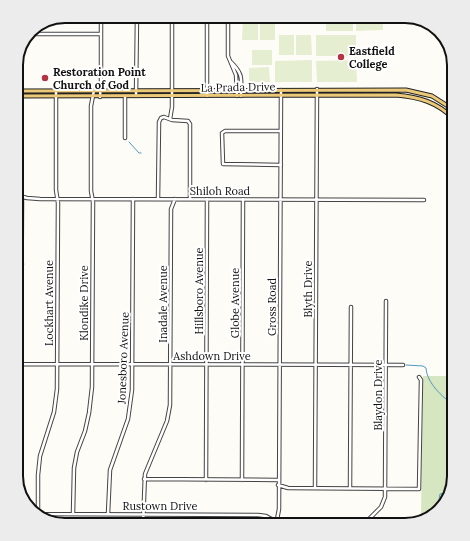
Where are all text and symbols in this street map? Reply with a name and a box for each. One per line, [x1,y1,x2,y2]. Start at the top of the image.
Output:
place label: Eastfield College [349,44,395,71]
marker: Eastfield College [336,52,346,62]
place label: Restoration Point Church of God [53,65,146,92]
marker: Restoration Point Church of God [40,73,50,83]
street label: La Prada Drive [200,79,276,95]
street label: Shiloh Road [190,184,251,198]
street label: Hillsboro Avenue [192,248,206,334]
street label: Lockhart Avenue [42,260,56,346]
street label: Blyth Drive [301,261,315,317]
street label: Klondike Drive [77,265,91,341]
street label: Inadale Avenue [156,265,170,343]
street label: Globe Avenue [228,268,242,338]
street label: Gross Road [265,278,279,336]
street label: Jonesboro Avenue [114,312,132,405]
street label: Ashdown Drive [172,349,251,363]
street label: Blaydon Drive [371,359,385,431]
street label: Rustown Drive [122,499,198,513]

